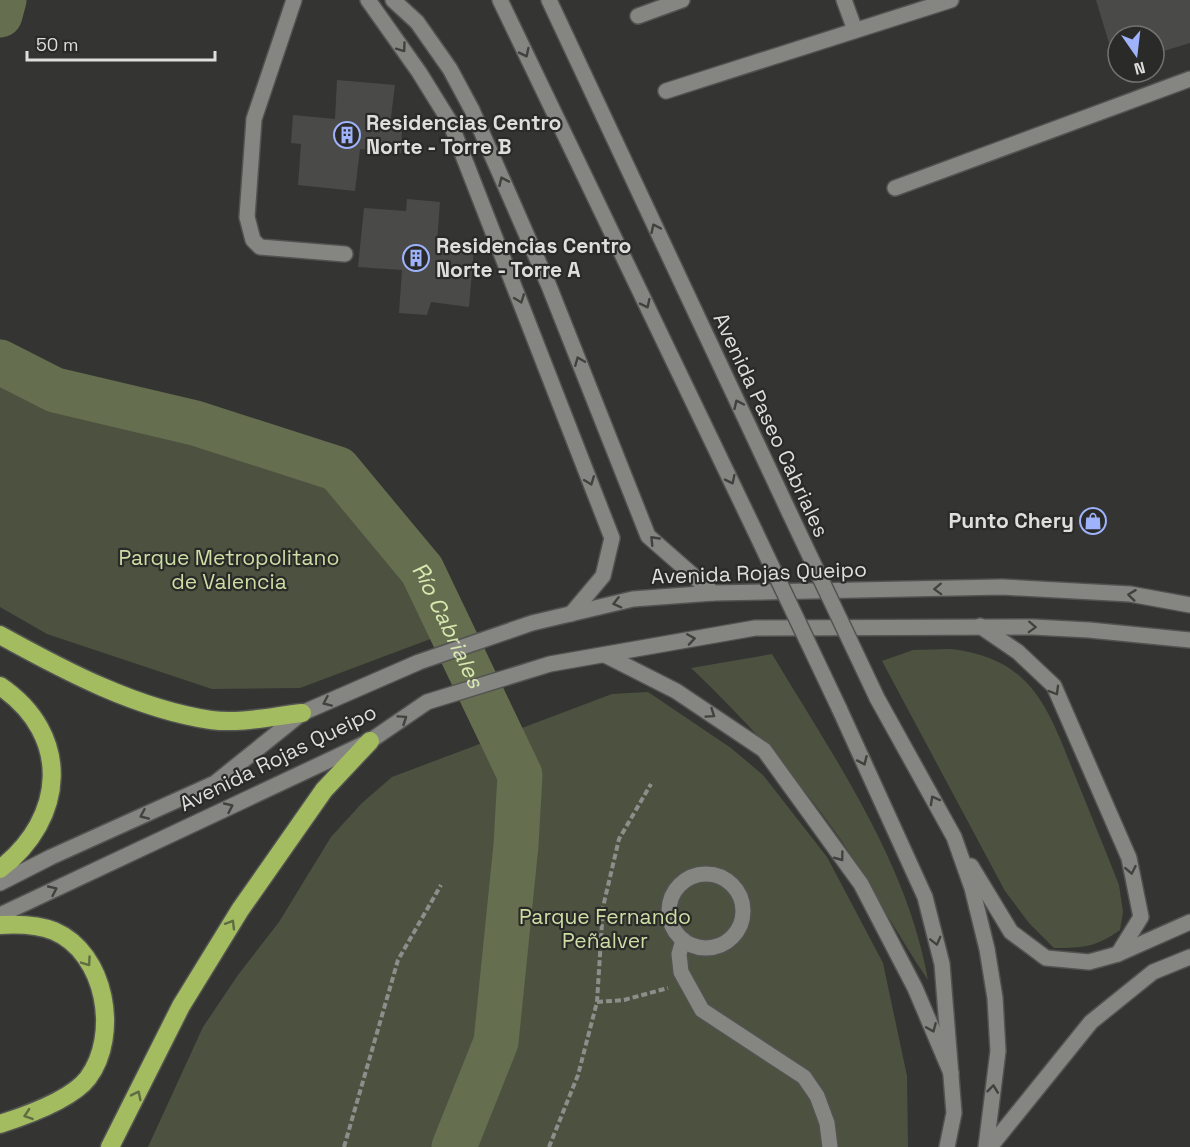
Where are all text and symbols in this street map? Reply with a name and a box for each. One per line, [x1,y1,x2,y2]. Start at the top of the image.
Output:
scale bar [27,24,214,62]
north arrow [1106,24,1166,84]
text: 50 m [36,33,78,56]
one-way arrow [395,41,406,52]
one-way arrow [517,47,529,58]
text: N [1132,57,1147,80]
place label: Residencias Centro Norte - Torre B [366,109,561,160]
building icon: Residencias Centro Norte - Torre B [332,120,362,150]
one-way arrow [498,176,510,187]
one-way arrow [651,223,663,234]
place label: Residencias Centro Norte - Torre A [436,232,631,283]
building icon: Residencias Centro Norte - Torre A [401,243,431,273]
one-way arrow [512,293,525,304]
one-way arrow [638,298,650,309]
street label: Avenida Paseo Cabriales [708,308,835,541]
one-way arrow [574,356,586,367]
one-way arrow [734,400,746,411]
one-way arrow [723,473,735,484]
one-way arrow [583,475,595,486]
shop icon: Punto Chery [1078,506,1108,536]
place label: Punto Chery [949,507,1074,534]
one-way arrow [650,536,661,547]
park label: Parque Metropolitano de Valencia [119,544,339,595]
street label: Avenida Rojas Queipo [651,555,867,590]
water label: Río Cabriales [407,556,491,693]
one-way arrow [933,582,942,595]
one-way arrow [1128,590,1137,602]
one-way arrow [613,596,623,609]
one-way arrow [1027,621,1036,633]
one-way arrow [686,633,695,645]
one-way arrow [1048,685,1059,695]
one-way arrow [322,695,333,707]
street label: Avenida Rojas Queipo [175,698,381,817]
one-way arrow [704,707,715,718]
one-way arrow [396,715,407,726]
one-way arrow [856,755,868,766]
one-way arrow [930,796,941,806]
one-way arrow [223,803,234,815]
one-way arrow [140,807,151,819]
one-way arrow [833,850,844,861]
one-way arrow [1124,865,1137,875]
one-way arrow [46,886,57,898]
park label: Parque Fernando Peñalver [519,903,691,954]
one-way arrow [224,920,236,930]
one-way arrow [928,936,941,946]
one-way arrow [80,955,91,966]
one-way arrow [925,1022,937,1033]
one-way arrow [986,1084,999,1094]
one-way arrow [130,1090,142,1101]
one-way arrow [23,1108,34,1120]

